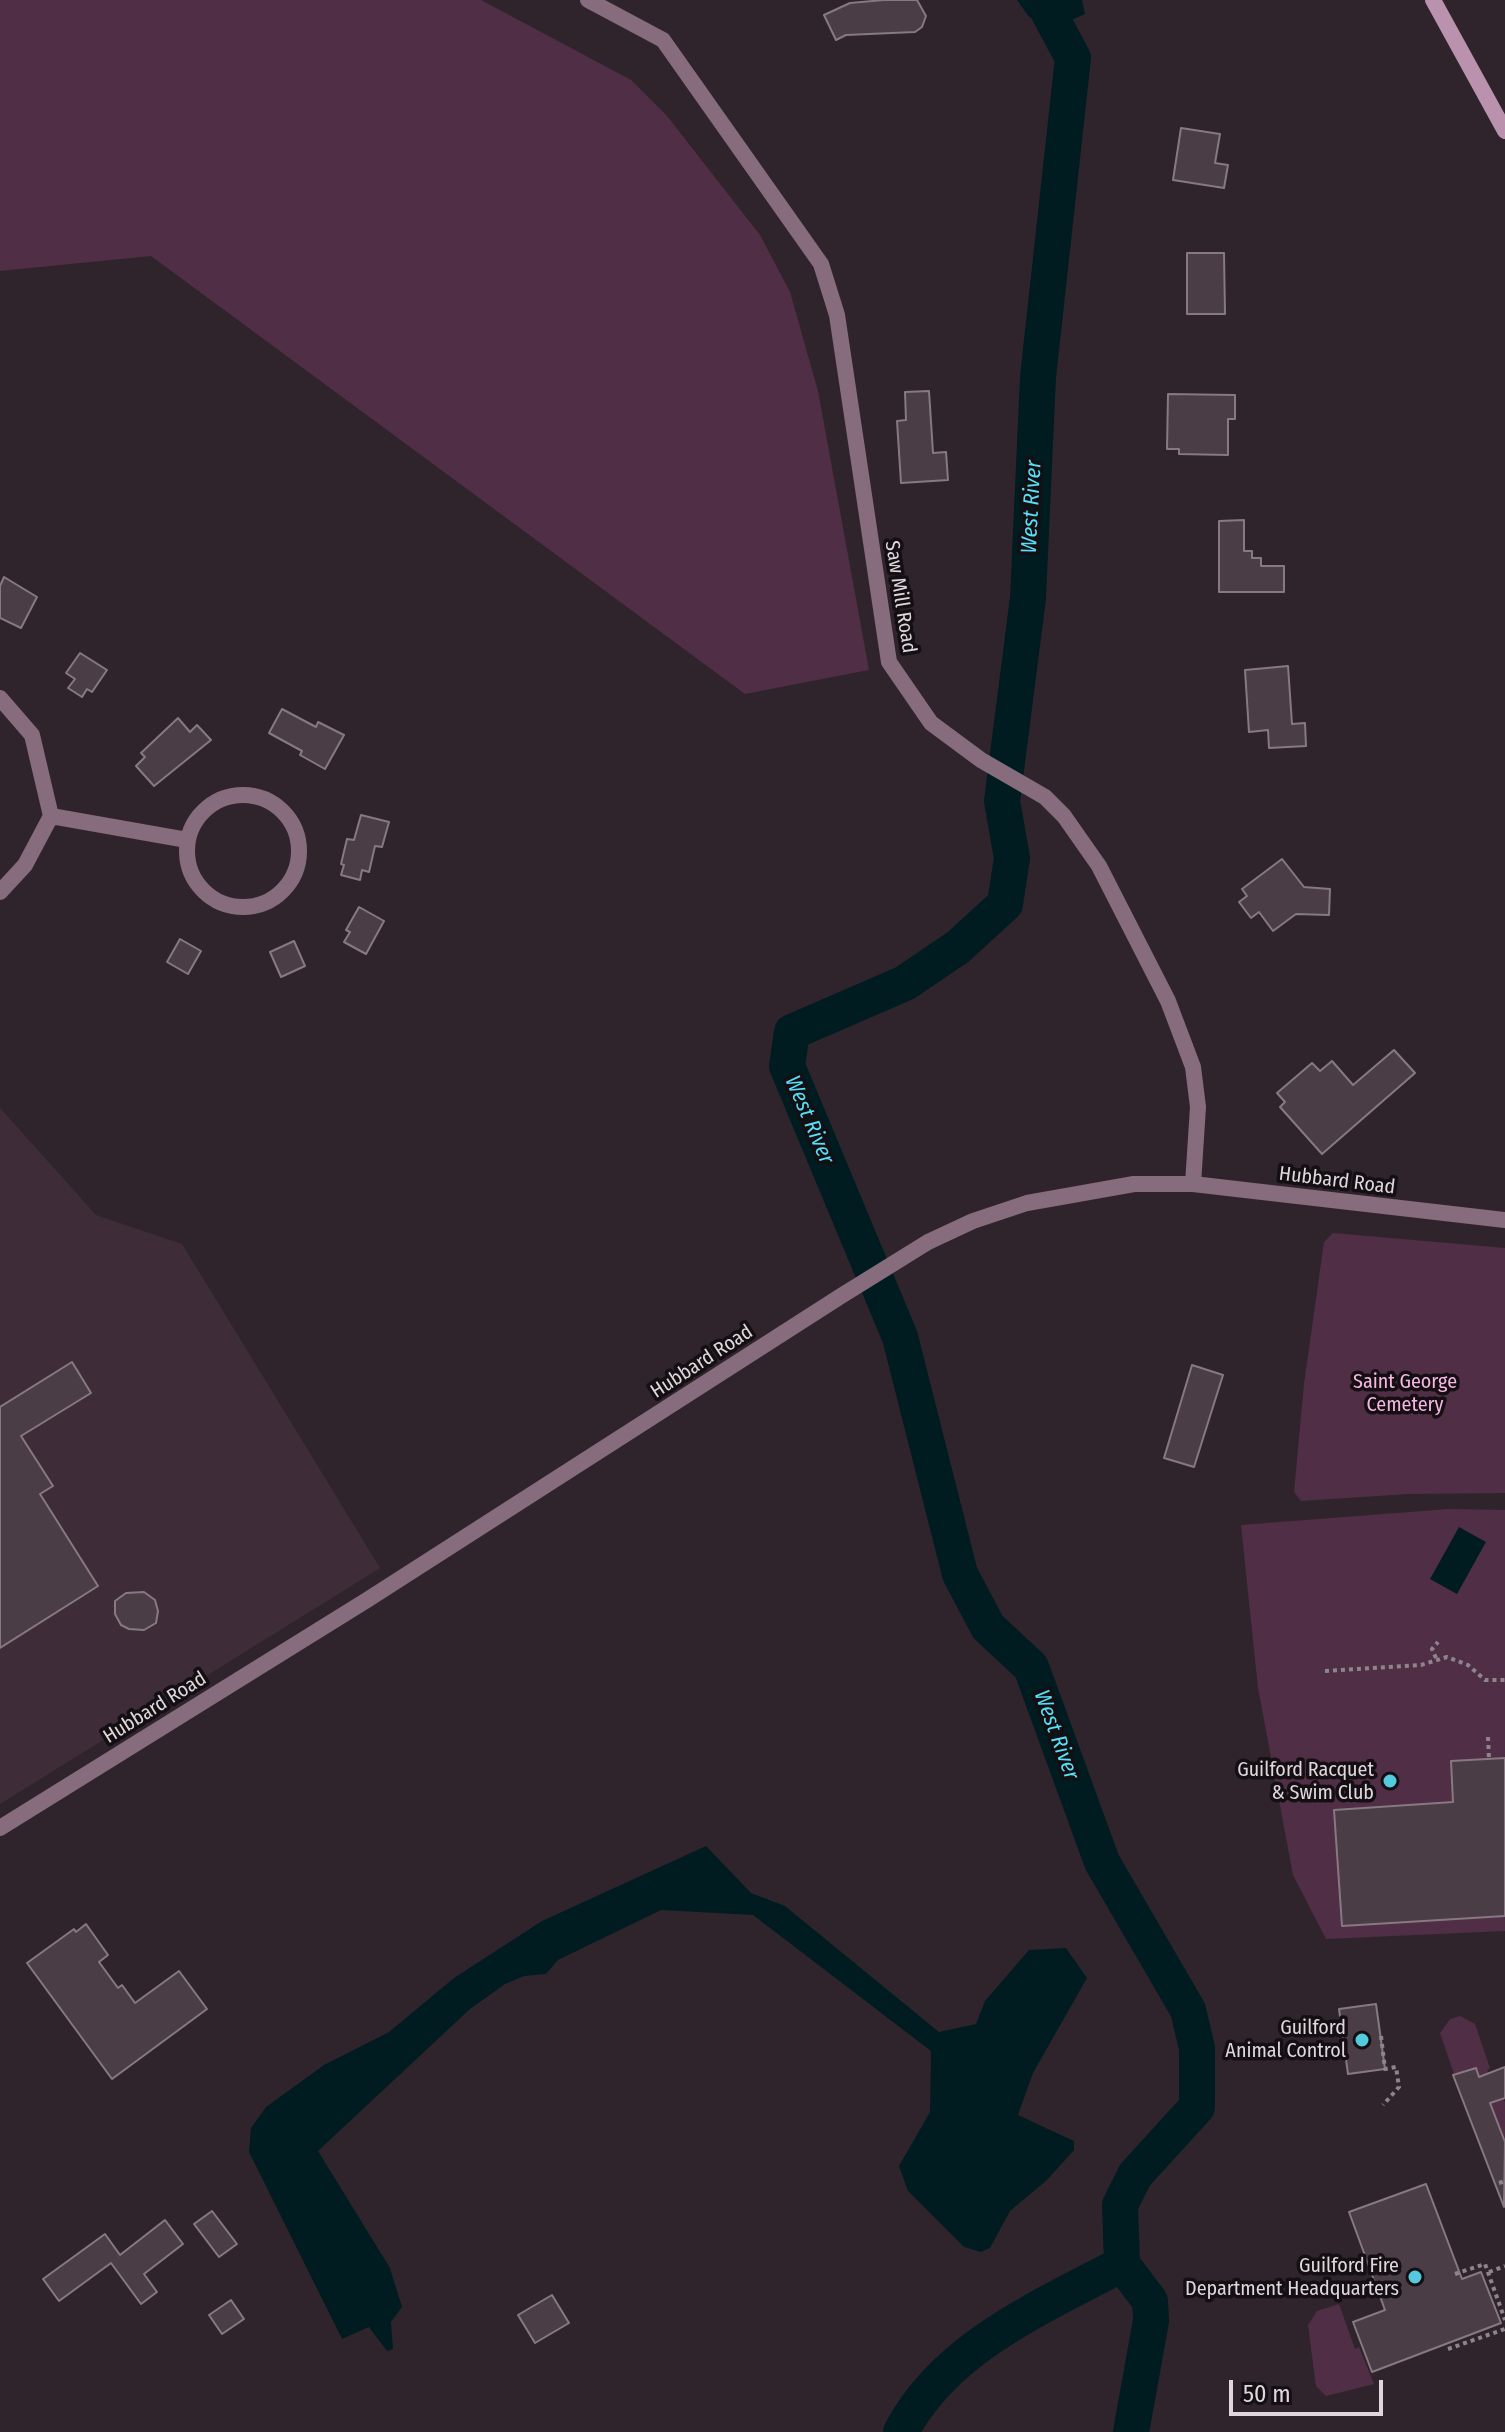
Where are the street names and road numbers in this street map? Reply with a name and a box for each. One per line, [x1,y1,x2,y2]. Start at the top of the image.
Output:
street label: Saw Mill Road [879,539,921,655]
street label: Hubbard Road [1278,1162,1396,1200]
street label: Hubbard Road [646,1320,758,1404]
street label: Hubbard Road [99,1667,211,1749]

